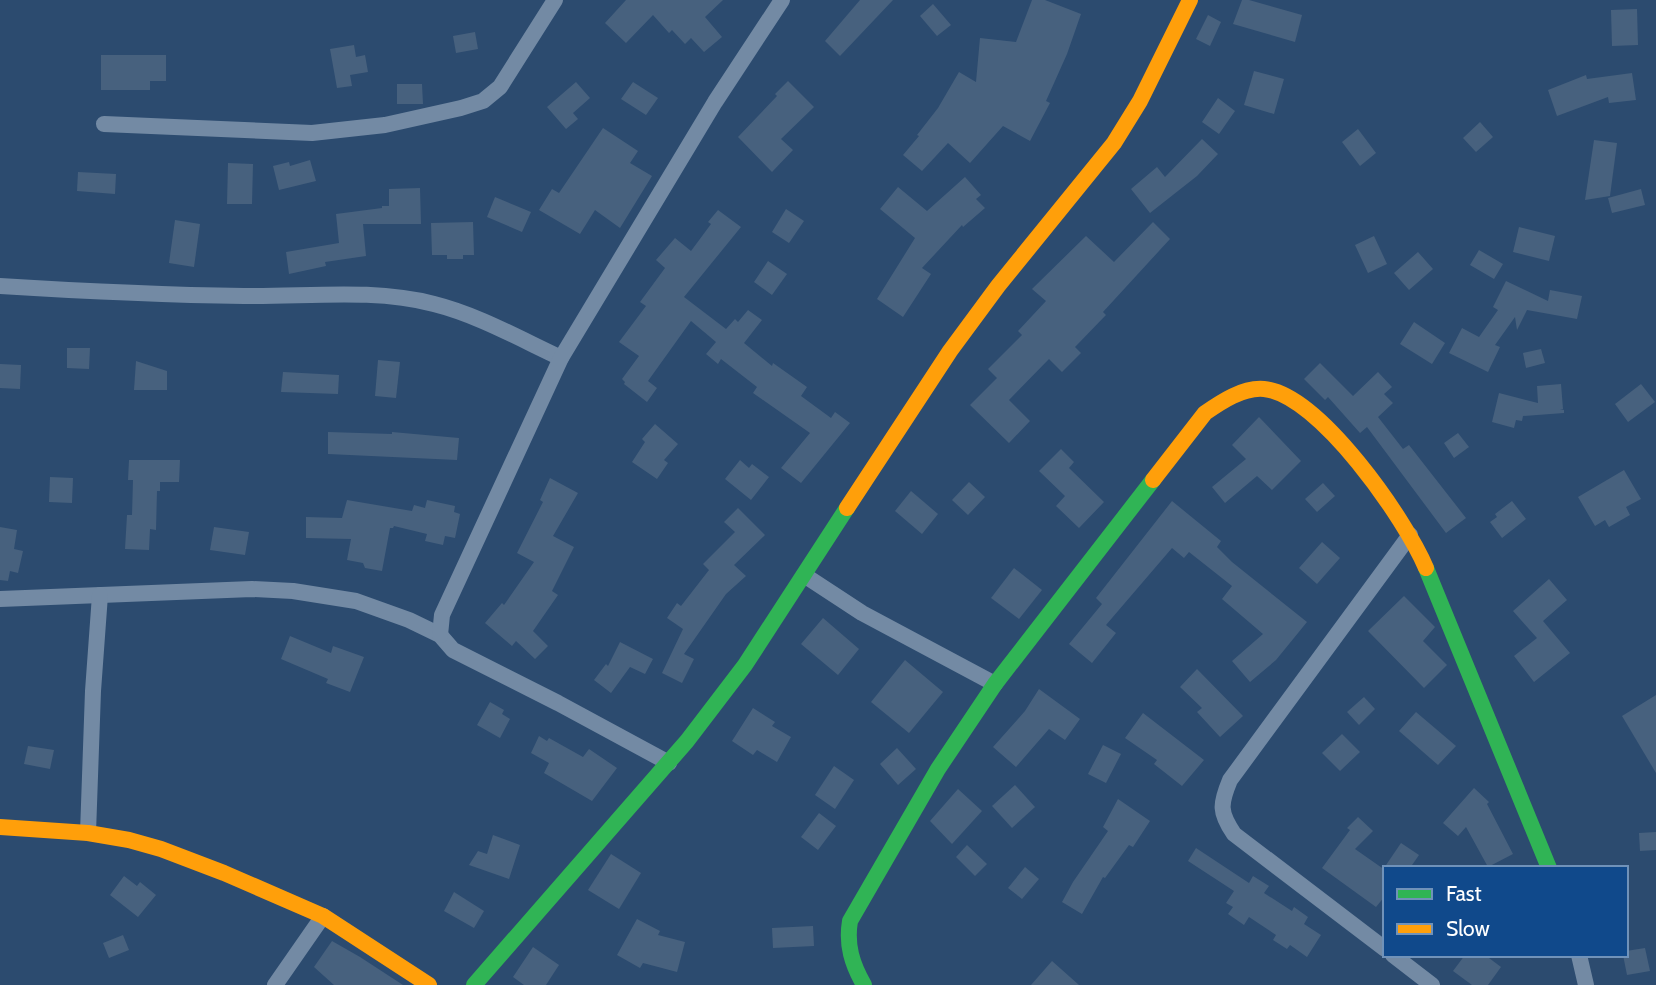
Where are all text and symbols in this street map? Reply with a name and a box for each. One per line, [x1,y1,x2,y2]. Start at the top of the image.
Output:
legend [1383,866,1628,957]
text: Fast [1446,881,1482,906]
text: Slow [1446,916,1490,941]

